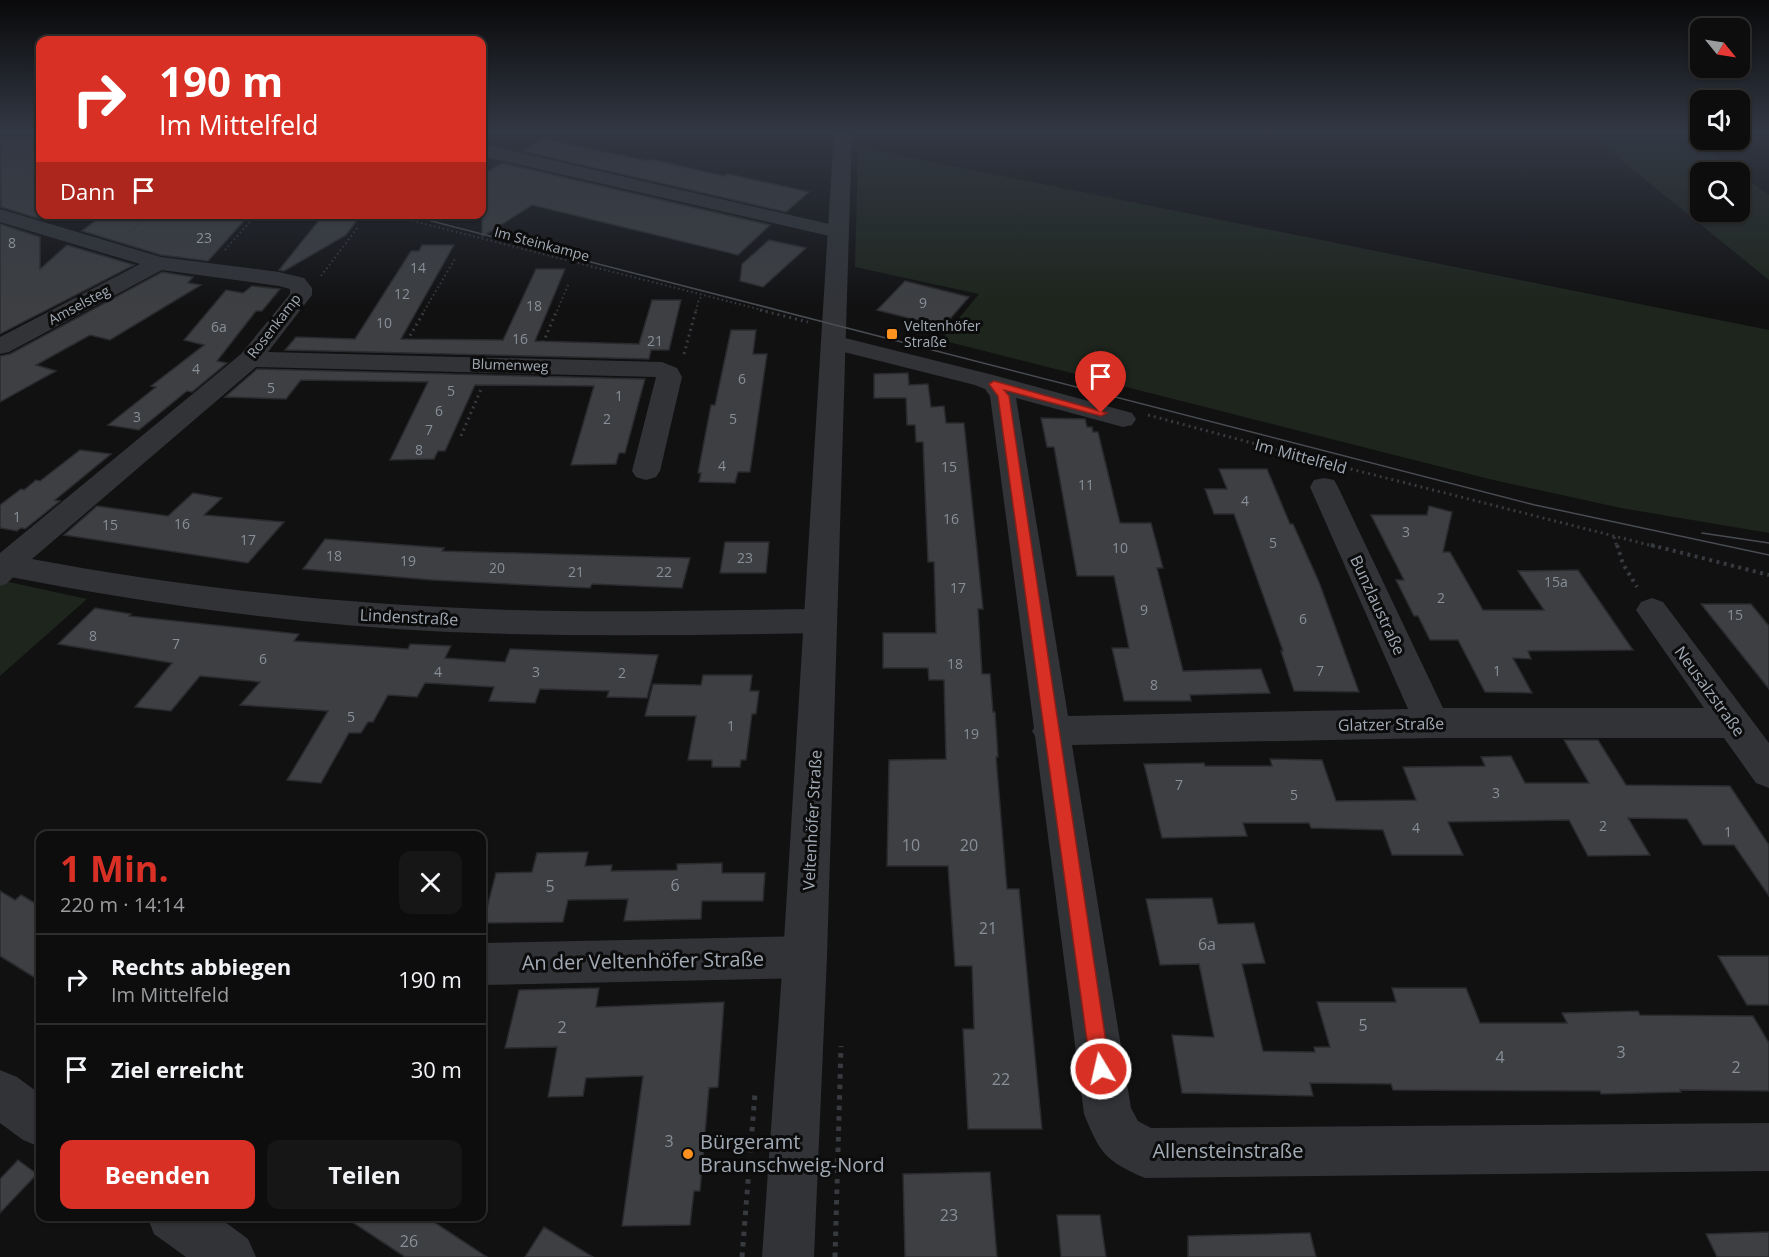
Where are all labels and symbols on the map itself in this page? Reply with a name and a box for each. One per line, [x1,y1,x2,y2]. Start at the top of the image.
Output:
north arrow [1690,18,1750,78]
street label: Im Steinkampe [492,222,592,265]
house number: 23 [196,228,212,247]
house number: 8 [8,233,16,252]
house number: 14 [410,258,426,277]
street label: Amselsteg [45,280,113,329]
house number: 12 [394,284,410,303]
street label: Rosenkamp [242,290,305,362]
house number: 9 [919,293,927,312]
house number: 18 [526,296,542,315]
house number: 10 [376,313,392,332]
place label: Veltenhöfer Straße [904,316,981,351]
house number: 6a [211,317,227,336]
marker: Veltenhöfer Straße [885,327,899,341]
house number: 16 [512,329,528,348]
house number: 21 [647,331,663,350]
pin [1075,351,1126,413]
street label: Blumenweg [471,354,549,375]
house number: 4 [192,359,200,378]
house number: 6 [738,369,746,388]
house number: 5 [267,378,275,397]
house number: 5 [447,381,455,400]
house number: 1 [615,386,623,405]
house number: 6 [435,401,443,420]
house number: 3 [133,407,141,426]
house number: 2 [603,409,611,428]
house number: 5 [729,409,737,428]
house number: 7 [425,420,433,439]
street label: Im Mittelfeld [1253,433,1349,479]
house number: 8 [415,440,423,459]
house number: 4 [718,456,726,475]
house number: 15 [941,457,957,476]
house number: 11 [1078,475,1094,494]
house number: 4 [1241,491,1249,510]
house number: 1 [13,507,21,526]
house number: 16 [943,509,959,528]
house number: 16 [174,514,190,533]
house number: 15 [102,515,118,534]
house number: 3 [1402,522,1410,541]
house number: 17 [240,530,256,549]
house number: 5 [1269,533,1277,552]
house number: 10 [1112,538,1128,557]
house number: 18 [326,546,342,565]
house number: 23 [737,548,753,567]
house number: 19 [400,551,416,570]
street label: Bunzlaustraße [1345,551,1411,659]
house number: 20 [489,558,505,577]
house number: 21 [568,562,584,581]
house number: 22 [656,562,672,581]
house number: 15a [1544,572,1568,591]
house number: 17 [950,578,966,597]
house number: 2 [1437,588,1445,607]
house number: 9 [1140,600,1148,619]
street label: Lindenstraße [359,603,459,631]
house number: 15 [1727,605,1743,624]
house number: 6 [1299,609,1307,628]
house number: 8 [89,626,97,645]
house number: 7 [172,634,180,653]
street label: Neusalzstraße [1670,641,1750,741]
house number: 6 [259,649,267,668]
house number: 18 [947,654,963,673]
house number: 7 [1316,661,1324,680]
house number: 1 [1493,661,1501,680]
house number: 4 [434,662,442,681]
house number: 3 [532,662,540,681]
house number: 2 [618,663,626,682]
house number: 8 [1150,675,1158,694]
house number: 5 [347,707,355,726]
street label: Glatzer Straße [1338,712,1444,736]
house number: 1 [727,716,735,735]
house number: 19 [963,724,979,743]
street label: Veltenhöfer Straße [797,749,827,891]
house number: 7 [1175,775,1183,794]
house number: 3 [1492,783,1500,802]
house number: 5 [1290,785,1298,804]
house number: 2 [1599,816,1607,835]
house number: 4 [1412,818,1420,837]
house number: 1 [1724,822,1732,841]
house number: 10 [902,834,920,856]
house number: 20 [960,834,978,856]
house number: 6 [670,874,680,896]
house number: 5 [545,875,555,897]
house number: 21 [979,917,997,939]
house number: 6a [1198,933,1216,955]
street label: An der Veltenhöfer Straße [522,945,764,976]
house number: 5 [1358,1014,1368,1036]
house number: 2 [557,1016,567,1038]
position arrow [1069,1037,1133,1101]
house number: 3 [1616,1041,1626,1063]
house number: 4 [1495,1046,1505,1068]
house number: 2 [1731,1056,1741,1078]
house number: 22 [992,1068,1010,1090]
place label: Bürgeramt Braunschweig-Nord [700,1128,885,1178]
house number: 3 [664,1130,674,1152]
street label: Allensteinstraße [1152,1137,1304,1164]
marker: Bürgeramt Braunschweig-Nord [681,1147,695,1161]
house number: 23 [940,1204,958,1226]
house number: 26 [400,1230,418,1252]

